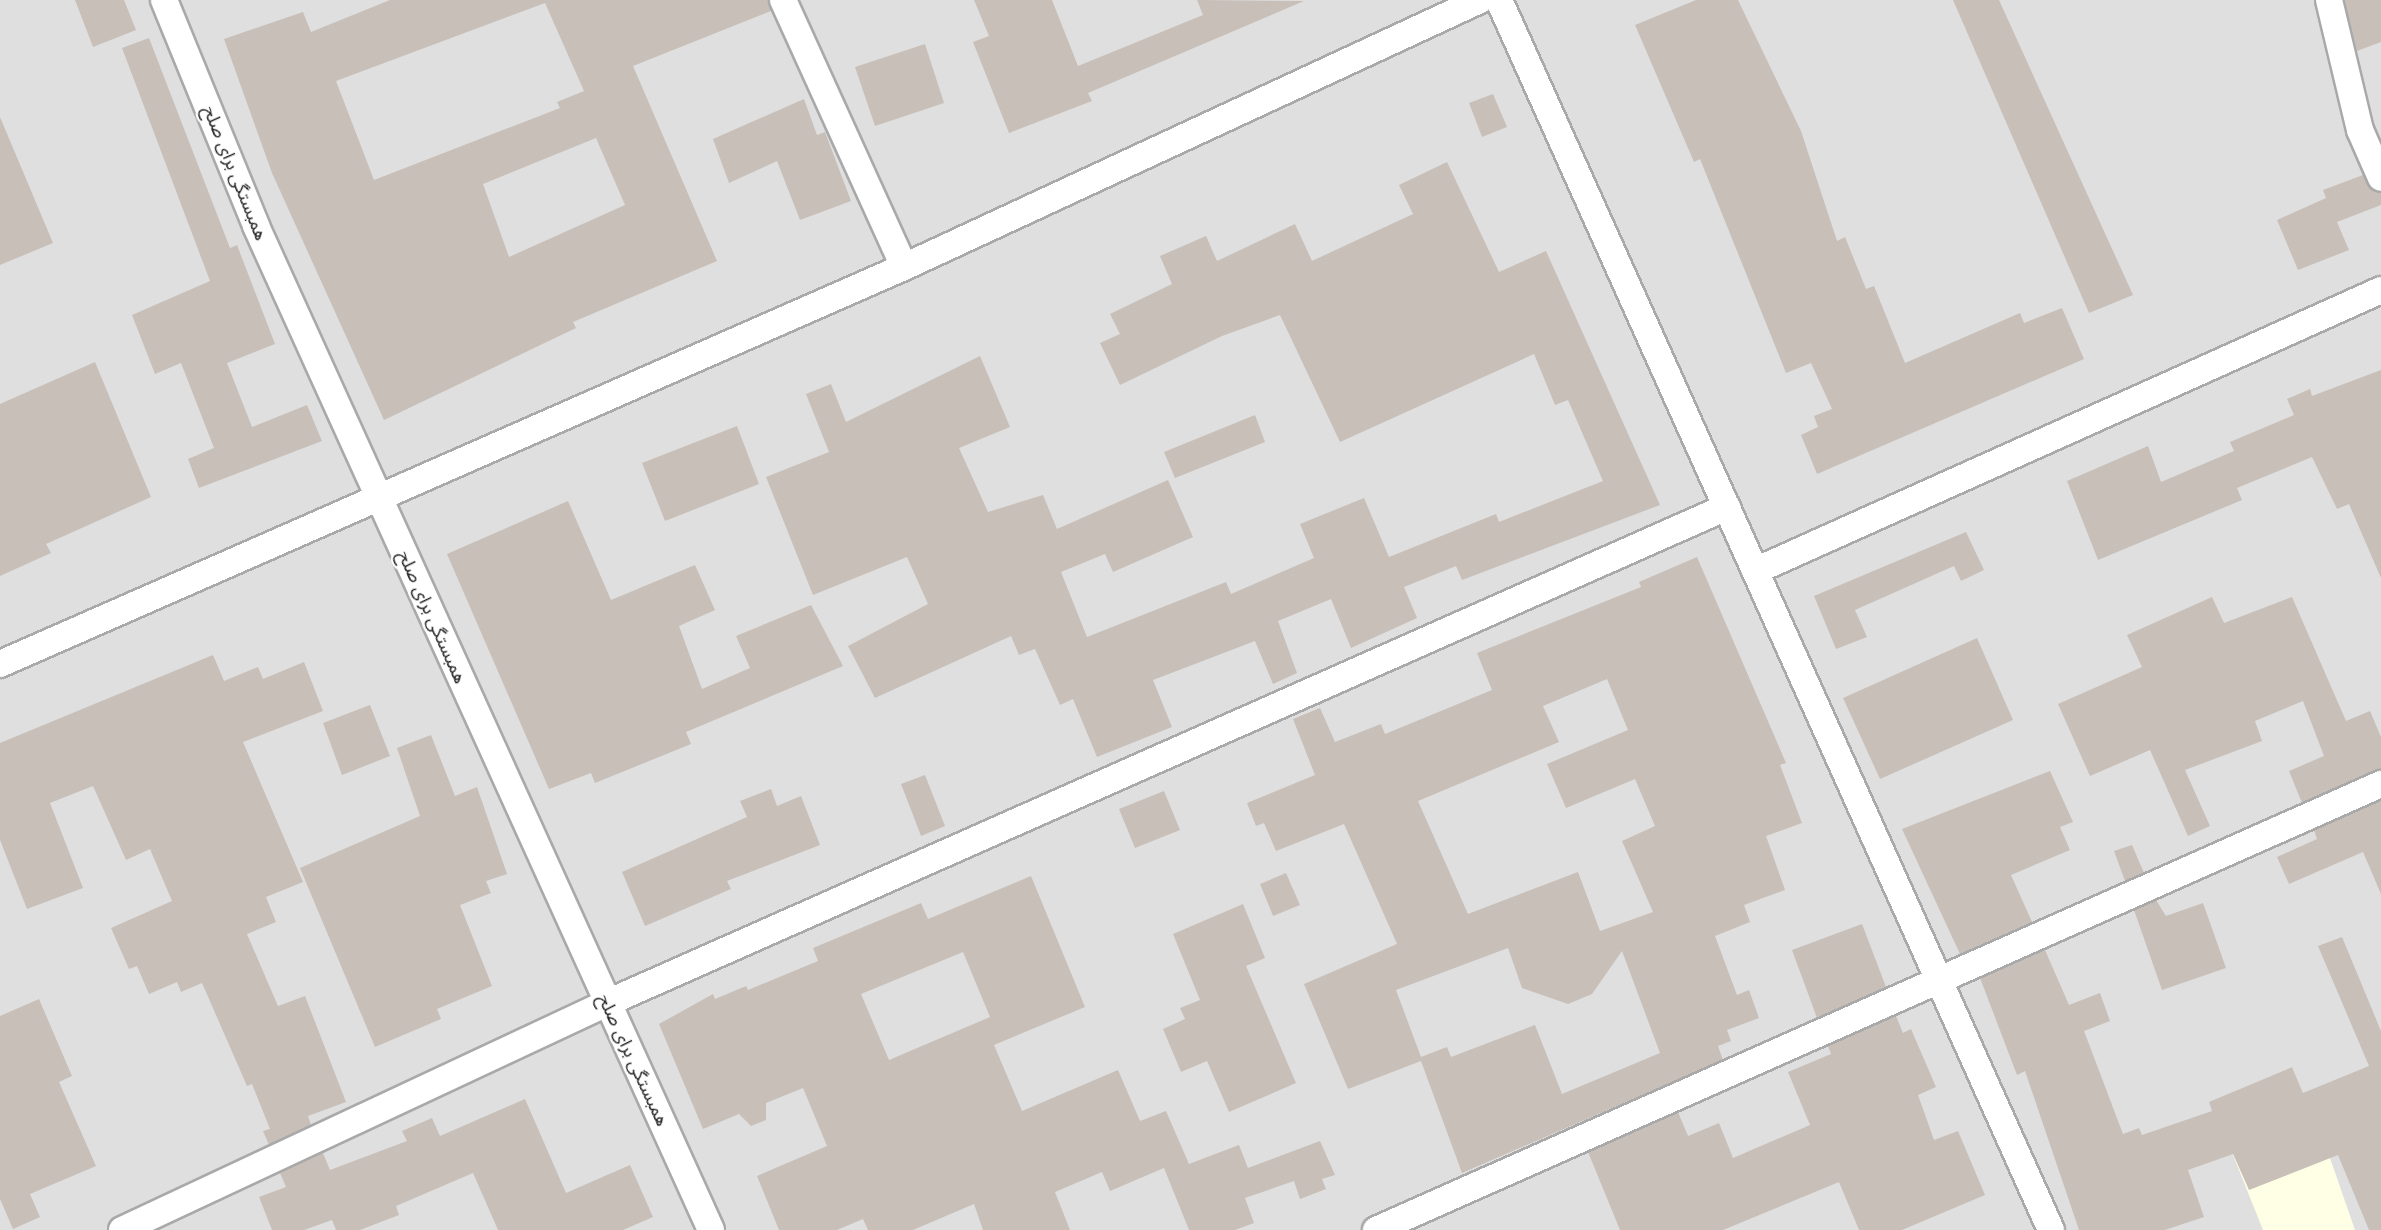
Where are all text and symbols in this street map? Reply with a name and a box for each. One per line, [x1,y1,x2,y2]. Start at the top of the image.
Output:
street label: همبستگی برای صلح [198,103,272,243]
street label: همبستگی برای صلح [393,547,471,687]
street label: همبستگی برای صلح [593,990,673,1130]

